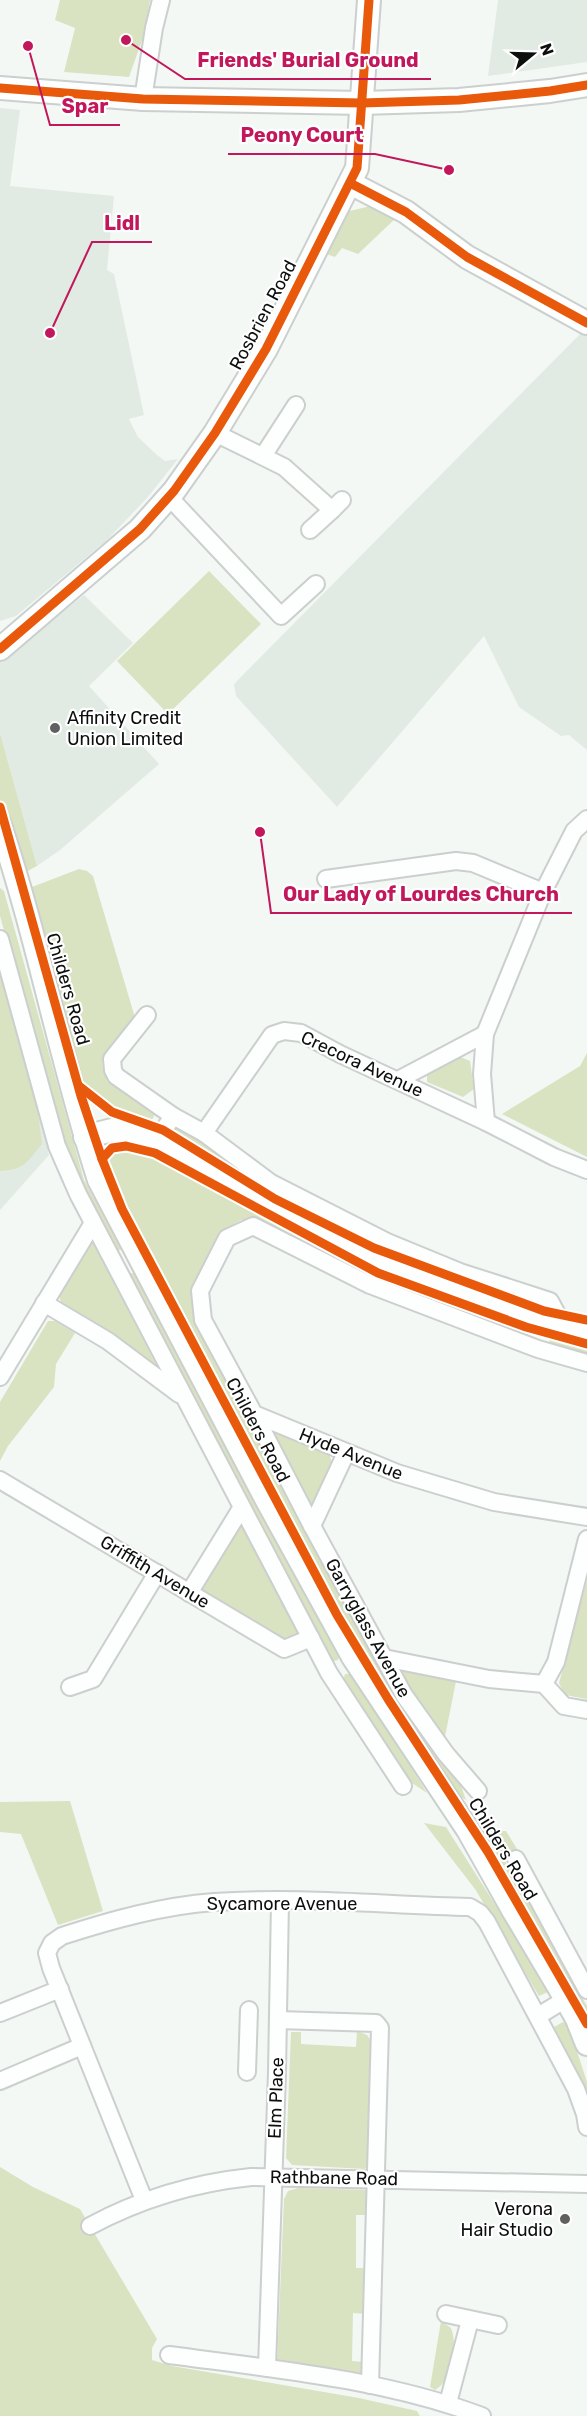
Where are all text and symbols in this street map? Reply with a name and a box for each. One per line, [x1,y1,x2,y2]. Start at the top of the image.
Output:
north arrow [503,24,563,84]
callout: Friends' Burial Ground [185,41,431,79]
text: N [536,41,558,58]
text: Friends' Burial Ground [197,48,419,72]
callout: Spar [50,87,120,125]
text: Spar [62,94,108,118]
callout: Peony Court [228,116,375,154]
text: Peony Court [240,123,364,147]
callout: Lidl [92,204,152,242]
text: Lidl [104,211,140,235]
street label: Rosbrien Road [225,256,301,374]
place label: Affinity Credit Union Limited [67,707,183,750]
marker: Affinity Credit Union Limited [48,721,62,735]
callout: Our Lady of Lourdes Church [271,875,572,913]
text: Our Lady of Lourdes Church [283,882,559,906]
street label: Childers Road [41,930,95,1048]
street label: Crecora Avenue [297,1026,427,1102]
street label: Childers Road [221,1374,295,1486]
street label: Hyde Avenue [296,1423,406,1485]
street label: Griffith Avenue [96,1531,214,1613]
street label: Garryglass Avenue [321,1554,415,1702]
street label: Childers Road [464,1794,542,1904]
street label: Sycamore Avenue [207,1893,357,1915]
street label: Elm Place [264,2057,288,2139]
street label: Rathbane Road [270,2166,398,2190]
place label: Verona Hair Studio [461,2198,553,2241]
marker: Verona Hair Studio [558,2212,572,2226]

